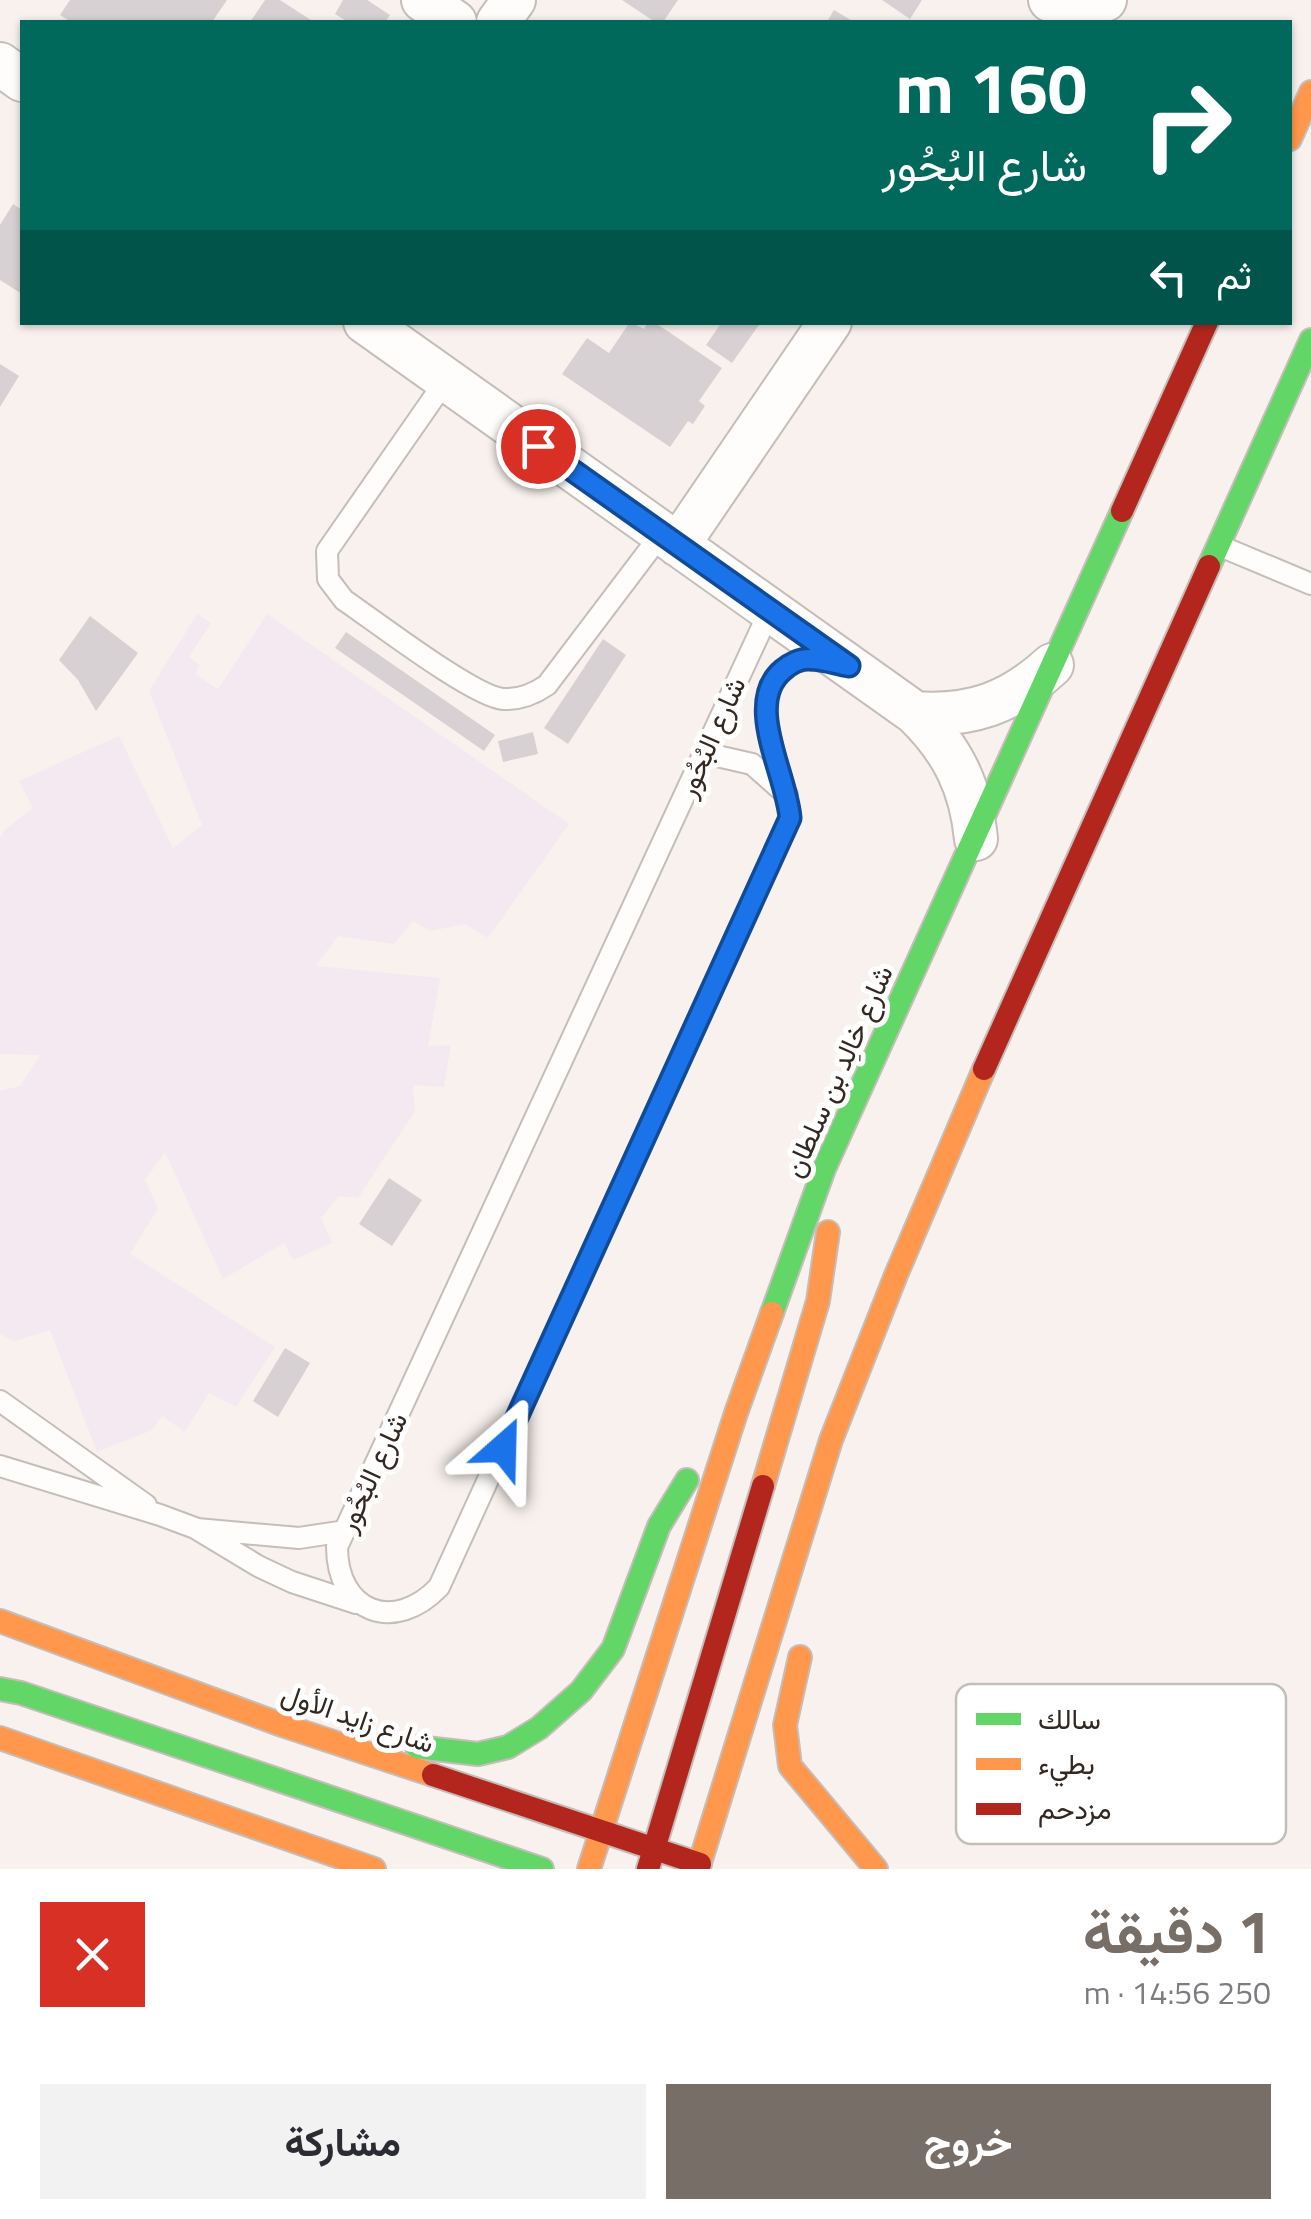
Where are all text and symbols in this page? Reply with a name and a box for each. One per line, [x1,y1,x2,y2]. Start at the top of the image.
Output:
text: 160 m [895,34,1087,140]
icon: right [1122,60,1252,190]
text: شارع البُحُور [881,130,1087,198]
text: ثم [1216,246,1252,304]
icon: left [1141,250,1196,305]
pin [496,404,581,489]
icon: arrive [511,419,566,474]
street label: شارع البُحُور [664,670,756,805]
street label: شارع خالِد بن سلطان [771,958,904,1184]
position arrow [451,1396,555,1500]
street label: شارع البُحُور [325,1405,418,1540]
street label: شارع زايد الأول [276,1671,440,1764]
legend [956,1684,1286,1844]
text: سالك [1038,1697,1101,1740]
text: بطيء [1038,1742,1095,1787]
text: مزدحم [1038,1787,1111,1830]
text: 1 دقيقة [1083,1885,1271,1976]
button: close [40,1902,145,2007]
text: 250 m · 14:56 [1084,1968,1271,2016]
button: مشاركة [40,2084,646,2199]
button: خروج [666,2084,1271,2199]

